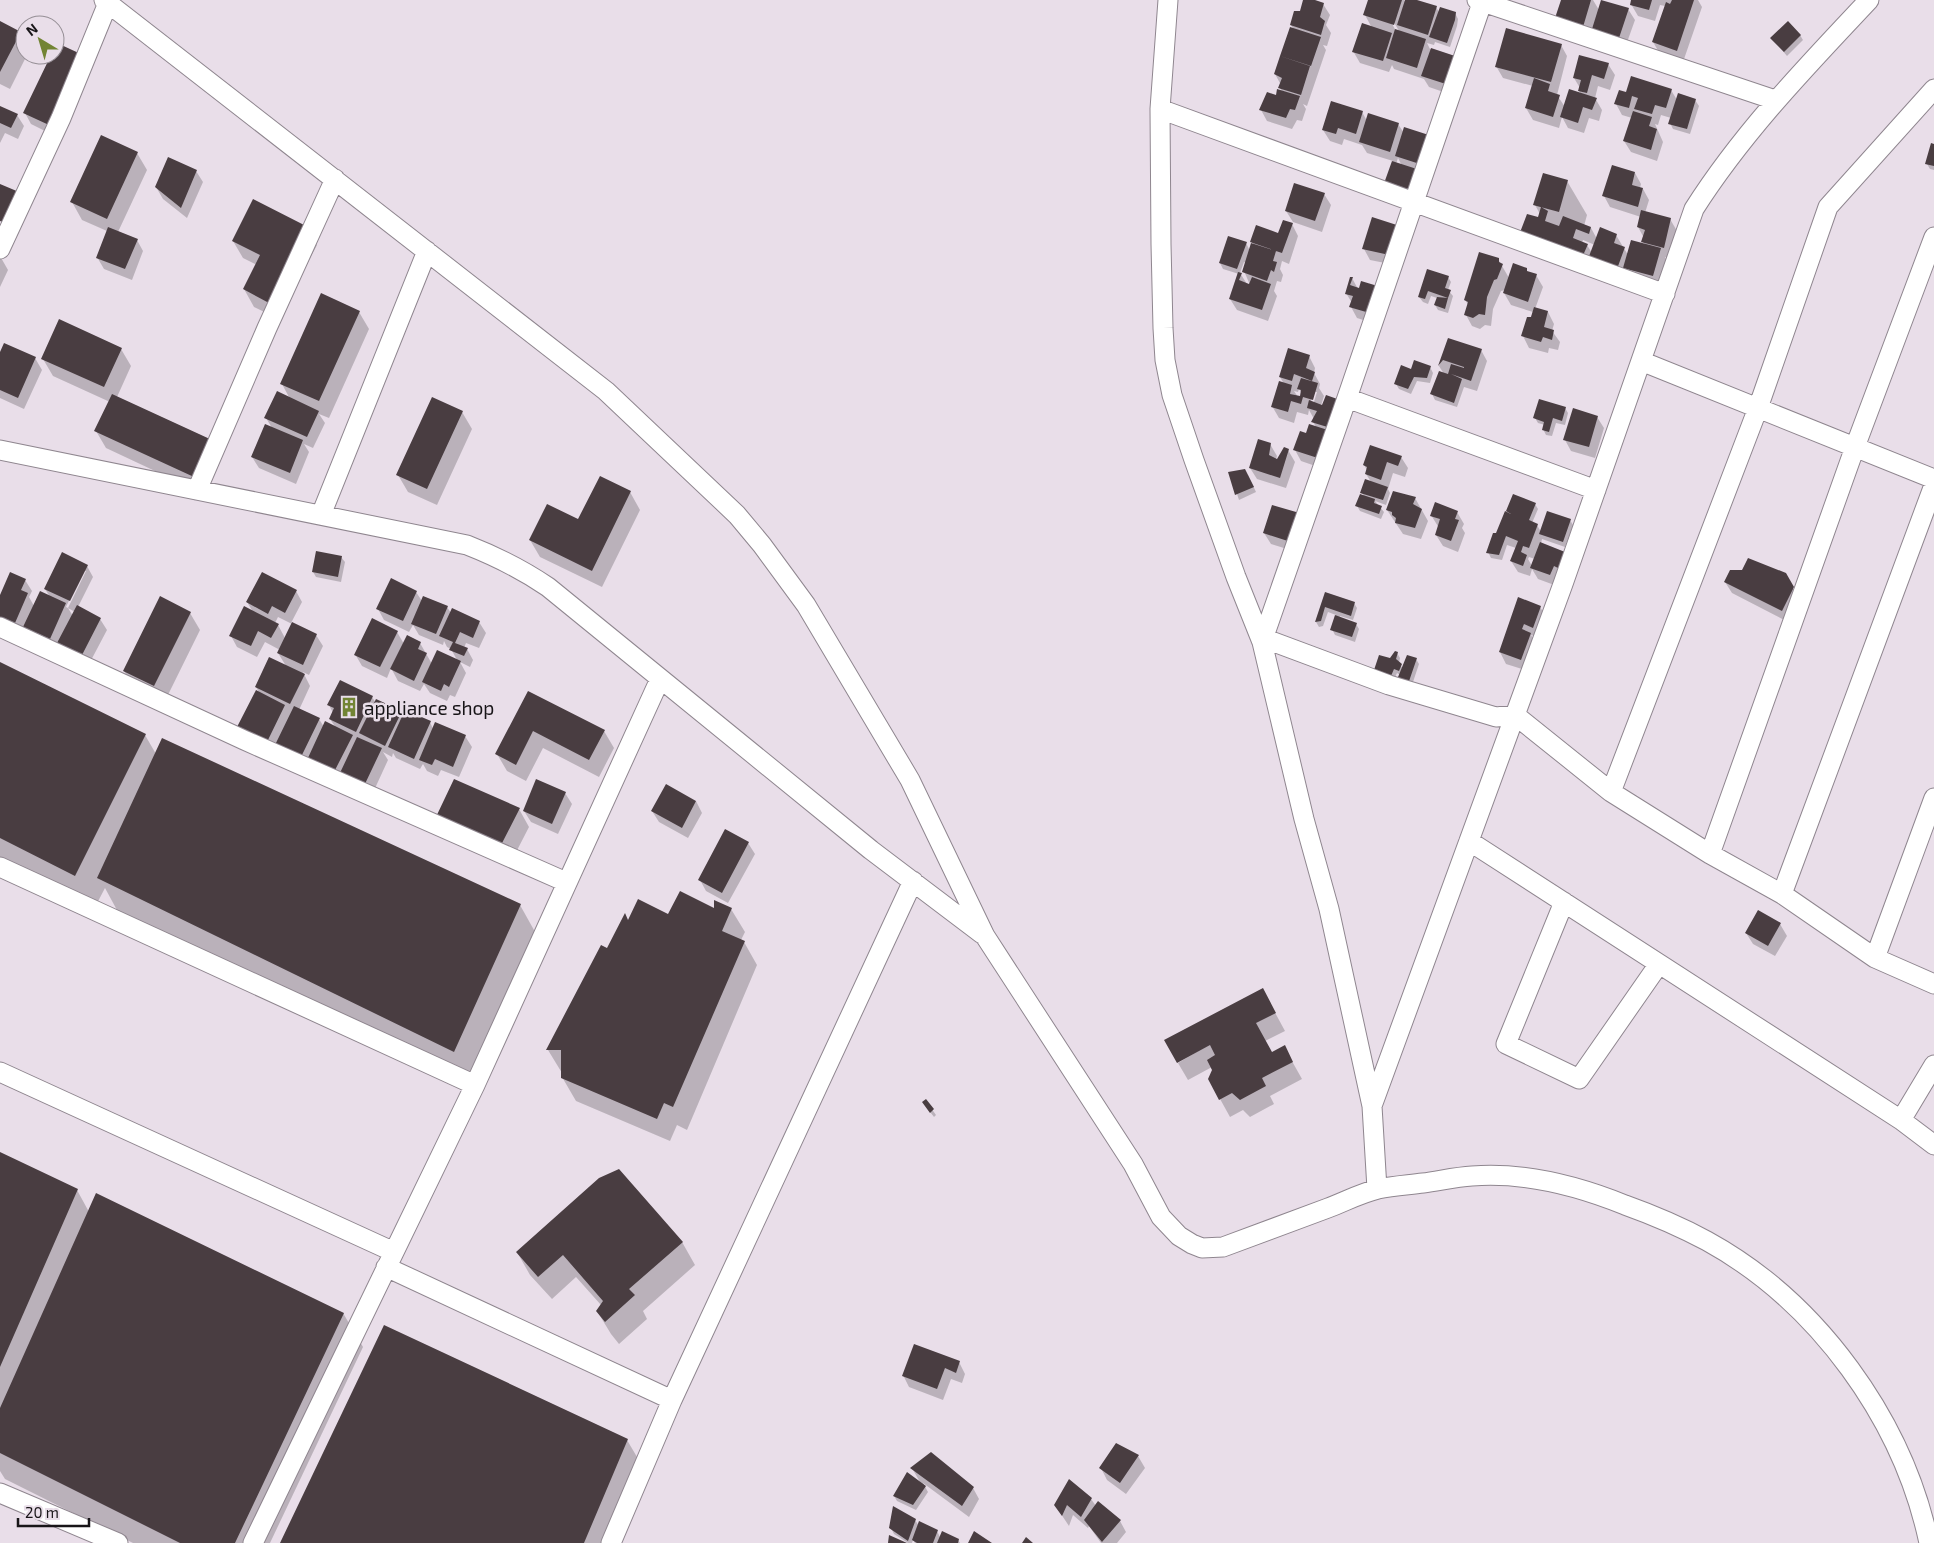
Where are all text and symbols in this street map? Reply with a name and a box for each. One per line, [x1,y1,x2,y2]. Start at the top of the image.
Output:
north arrow [15,15,65,65]
text: N [22,20,41,39]
building icon: appliance shop [338,696,360,718]
place label: appliance shop [364,696,494,719]
scale bar [18,1496,89,1528]
text: 20 m [25,1503,59,1521]

